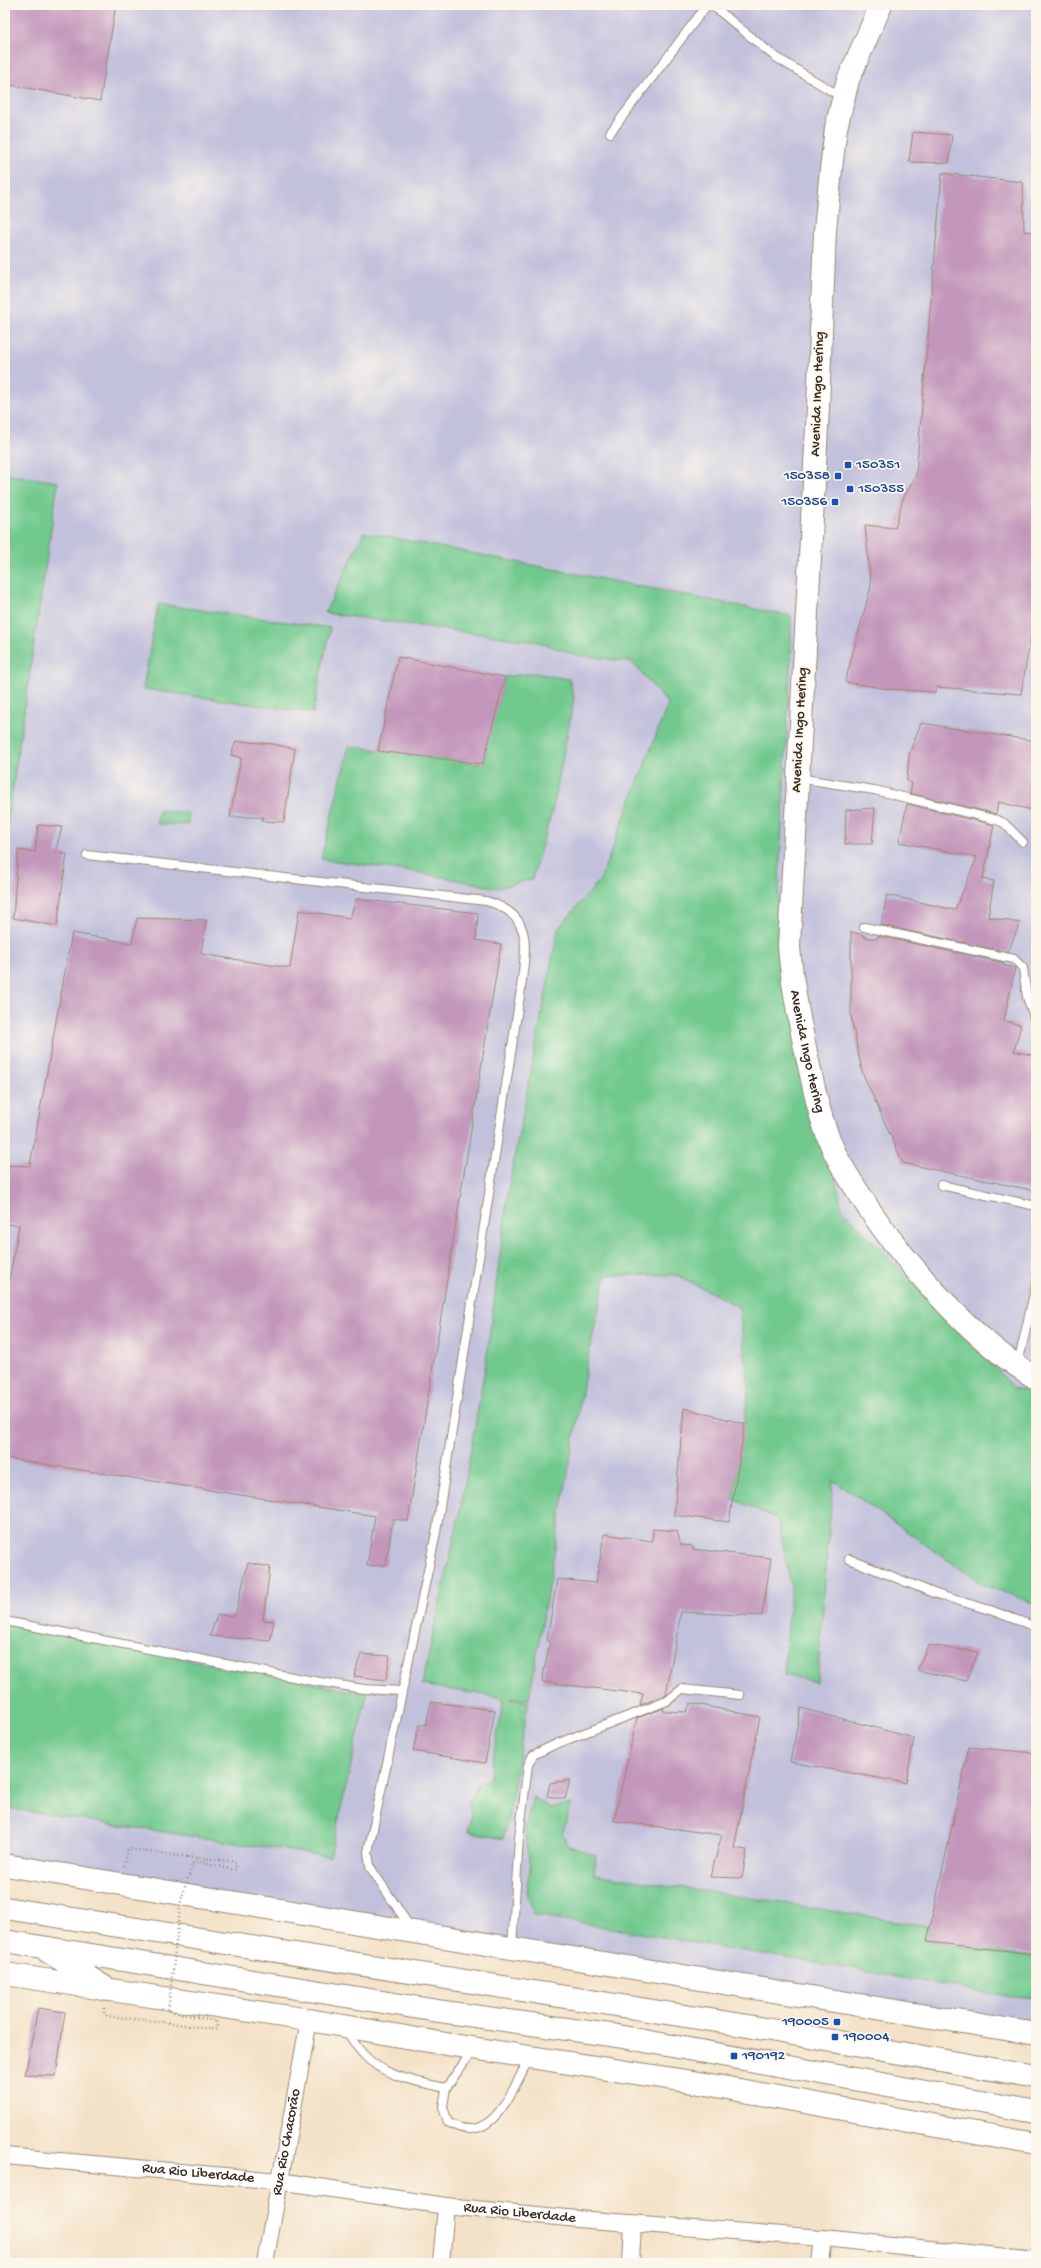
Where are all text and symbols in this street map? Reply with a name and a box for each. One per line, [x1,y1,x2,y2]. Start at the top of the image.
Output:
street label: Avenida Ingo Hering [807,331,829,457]
place label: 150351 [855,456,900,474]
marker: 150351 [843,460,853,470]
place label: 150358 [783,467,830,485]
marker: 150358 [833,471,843,481]
place label: 150355 [857,480,904,498]
marker: 150355 [845,484,855,494]
place label: 150356 [780,493,827,511]
marker: 150356 [830,497,840,507]
street label: Avenida Ingo Hering [788,667,812,793]
street label: Avenida Ingo Hering [785,989,829,1115]
place label: 190005 [781,2013,829,2031]
marker: 190005 [832,2017,842,2027]
place label: 190004 [842,2028,889,2046]
marker: 190004 [830,2032,840,2042]
place label: 190192 [741,2047,785,2065]
marker: 190192 [729,2051,739,2061]
street label: Rua Rio Chacorão [268,2087,305,2197]
street label: Rua Rio Liberdade [141,2160,255,2188]
street label: Rua Rio Liberdade [463,2199,577,2228]

